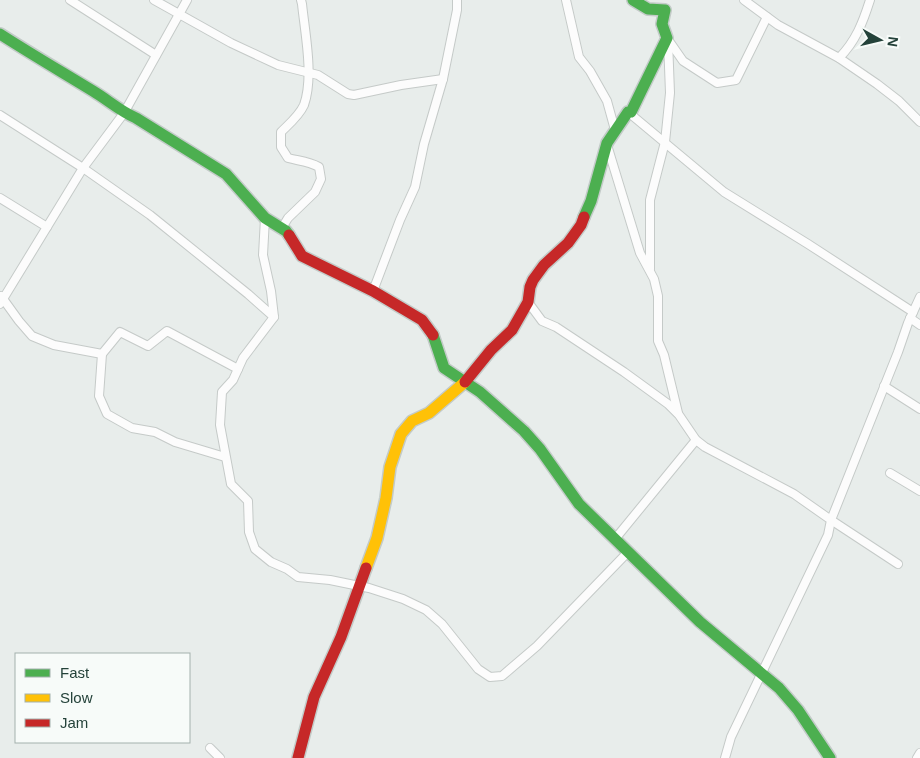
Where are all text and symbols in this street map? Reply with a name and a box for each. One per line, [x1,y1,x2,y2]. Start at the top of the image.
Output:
north arrow [855,15,905,65]
text: N [884,36,902,48]
legend [15,653,190,743]
text: Fast [60,664,90,681]
text: Slow [60,689,93,706]
text: Jam [60,714,88,731]

